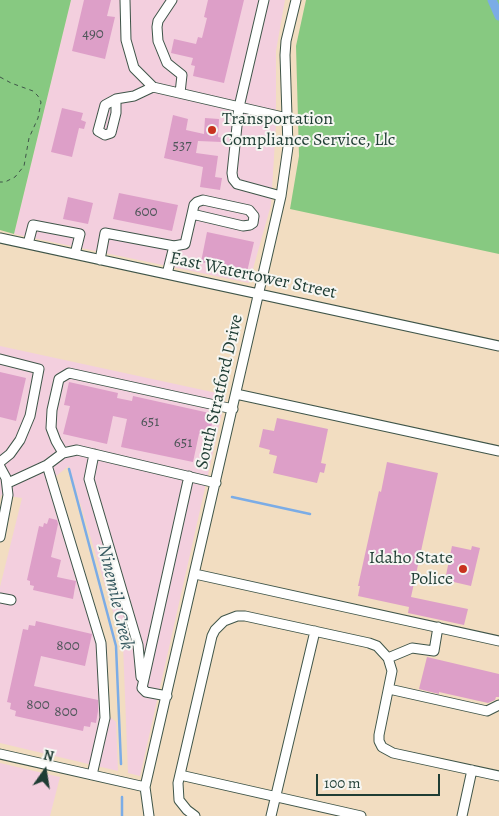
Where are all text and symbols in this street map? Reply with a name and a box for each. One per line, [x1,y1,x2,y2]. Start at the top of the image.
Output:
house number: 490 [82,25,104,43]
place label: Transportation Compliance Service, Llc [222,109,395,152]
marker: Transportation Compliance Service, Llc [206,124,218,136]
house number: 537 [173,137,191,155]
house number: 600 [135,203,157,221]
street label: East Watertower Street [168,248,338,304]
street label: South Stratford Drive [192,312,248,472]
house number: 651 [141,413,159,431]
house number: 651 [174,434,192,452]
water label: Ninemile Creek [92,542,138,652]
place label: Idaho State Police [369,548,453,590]
marker: Idaho State Police [457,563,469,575]
house number: 800 [56,637,80,655]
house number: 800 [26,696,50,714]
house number: 800 [54,703,78,721]
text: N [41,745,56,766]
north arrow [20,746,70,796]
scale bar [319,764,443,796]
text: 100 m [324,773,361,793]

